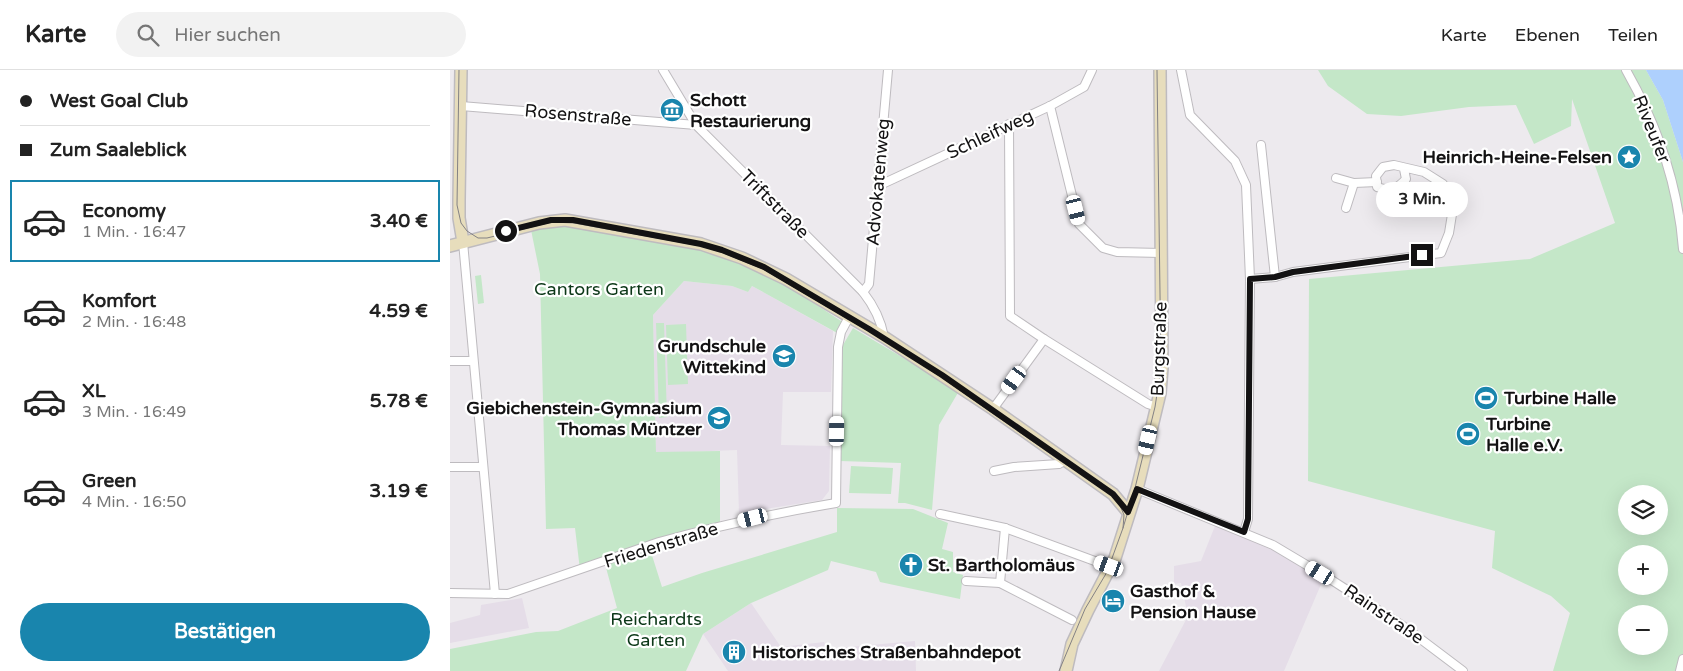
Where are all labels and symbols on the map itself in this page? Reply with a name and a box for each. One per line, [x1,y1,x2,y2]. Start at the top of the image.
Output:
place label: Schott Restaurierung [690,89,811,132]
street label: Riveufer [1628,92,1676,166]
museum icon: Schott Restaurierung [659,97,685,123]
street label: Rosenstraße [524,99,632,131]
street label: Schleifweg [943,104,1037,164]
street label: Advokatenweg [861,117,895,247]
place icon: Heinrich-Heine-Felsen [1616,144,1642,170]
place label: Heinrich-Heine-Felsen [1423,146,1612,168]
street label: Triftstraße [736,165,814,243]
callout: 3 Min. [1376,182,1468,218]
car [1065,194,1086,226]
route start [495,220,517,242]
route end [1411,244,1433,266]
park label: Cantors Garten [534,278,664,300]
street label: Burgstraße [1146,301,1172,397]
place label: Grundschule Wittekind [657,335,766,378]
school or university icon: Grundschule Wittekind [771,343,797,369]
car [999,363,1028,397]
sports icon: Turbine Halle [1473,385,1499,411]
place label: Turbine Halle [1503,387,1616,409]
place label: Giebichenstein-Gymnasium Thomas Müntzer [466,397,703,440]
school or university icon: Giebichenstein-Gymnasium Thomas Müntzer [706,405,732,431]
place label: Turbine Halle e.V. [1485,413,1563,456]
car [829,416,844,446]
sports icon: Turbine Halle e.V. [1455,421,1481,447]
car [1137,424,1158,456]
car [736,507,769,529]
street label: Friedenstraße [601,517,721,573]
church icon: St. Bartholomäus [898,552,924,578]
place label: St. Bartholomäus [928,554,1075,576]
car [1092,554,1125,578]
car [1303,559,1336,587]
street label: Rainstraße [1340,579,1428,649]
place label: Gasthof & Pension Hause [1130,580,1256,623]
hotel icon: Gasthof & Pension Hause [1100,588,1126,614]
park label: Reichardts Garten [610,608,702,651]
building icon: Historisches Straßenbahndepot [721,639,747,665]
place label: Historisches Straßenbahndepot [752,641,1021,663]

